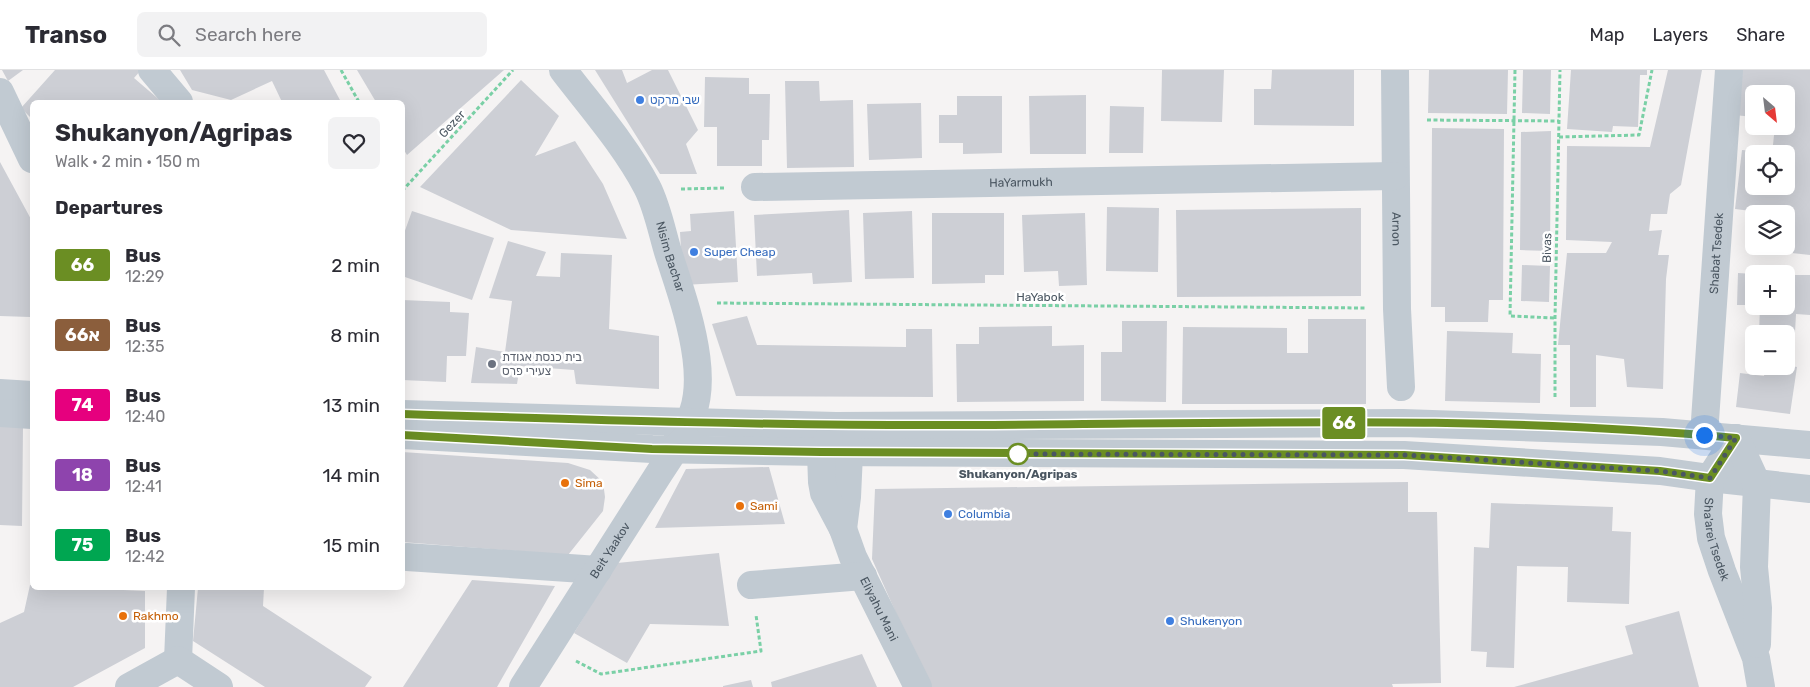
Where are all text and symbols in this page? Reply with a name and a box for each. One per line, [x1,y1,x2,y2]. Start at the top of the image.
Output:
search box [137,12,487,57]
text: Transo [25,21,107,49]
icon: search [155,21,183,49]
text: Search here [195,23,302,46]
text: Map [1590,24,1625,46]
text: Layers [1653,24,1708,46]
text: Share [1736,24,1785,46]
north arrow [1745,85,1795,135]
map controls [1745,85,1795,375]
place label: שבי מרקט [650,93,700,107]
marker: שבי מרקט [634,94,646,106]
street label: Gezer [436,107,468,141]
button: heart [328,117,380,169]
text: Shukanyon/Agripas [55,119,292,147]
button: locate [1745,145,1795,195]
text: Walk · 2 min · 150 m [55,152,200,171]
street label: HaYarmukh [989,175,1053,190]
text: Departures [55,196,163,219]
button: layers [1745,205,1795,255]
street label: Arnon [1389,212,1403,246]
street label: Shabat Tsedek [1707,212,1726,294]
street label: Nisim Bachar [653,220,688,294]
street label: Bivas [1540,233,1554,263]
text: Bus [125,244,161,267]
place label: Super Cheap [704,245,776,259]
marker: Super Cheap [688,246,700,258]
text: 66 [71,254,94,276]
text: 2 min [331,254,380,277]
button: + [1745,265,1795,315]
text: 12:29 [125,267,164,286]
street label: HaYabok [1016,290,1065,304]
text: Bus [125,314,161,337]
text: 66א [65,324,100,346]
text: 8 min [330,324,380,347]
button: − [1745,325,1795,375]
text: 12:35 [125,337,164,356]
place label: בית כנסת אגודת צעירי פרס [502,350,582,378]
marker: בית כנסת אגודת צעירי פרס [486,358,498,370]
text: Bus [125,384,161,407]
text: 74 [71,394,94,416]
text: 13 min [323,394,380,417]
text: 12:40 [125,407,165,426]
line badge: 66 [1322,407,1366,439]
text: 66 [1332,412,1356,434]
your location [1692,423,1717,448]
marker: Shukanyon/Agripas [1007,443,1029,465]
text: Bus [125,454,161,477]
text: 18 [72,464,93,486]
text: 14 min [322,464,380,487]
place label: Shukanyon/Agripas [959,467,1078,481]
place label: Sima [575,476,603,490]
text: 12:41 [125,477,162,496]
marker: Sima [559,477,571,489]
street label: Sha'arei Tsedek [1701,497,1732,584]
place label: Sami [750,499,778,513]
marker: Sami [734,500,746,512]
place label: Columbia [958,507,1010,521]
marker: Columbia [942,508,954,520]
street label: Beit Yaakov [587,519,633,581]
text: Bus [125,524,161,547]
text: 75 [72,534,93,556]
text: 15 min [323,534,380,557]
text: 12:42 [125,547,165,566]
street label: Eliyahu Mani [857,575,901,644]
place label: Rakhmo [133,609,179,623]
marker: Rakhmo [117,610,129,622]
place label: Shukenyon [1180,614,1242,628]
marker: Shukenyon [1164,615,1176,627]

